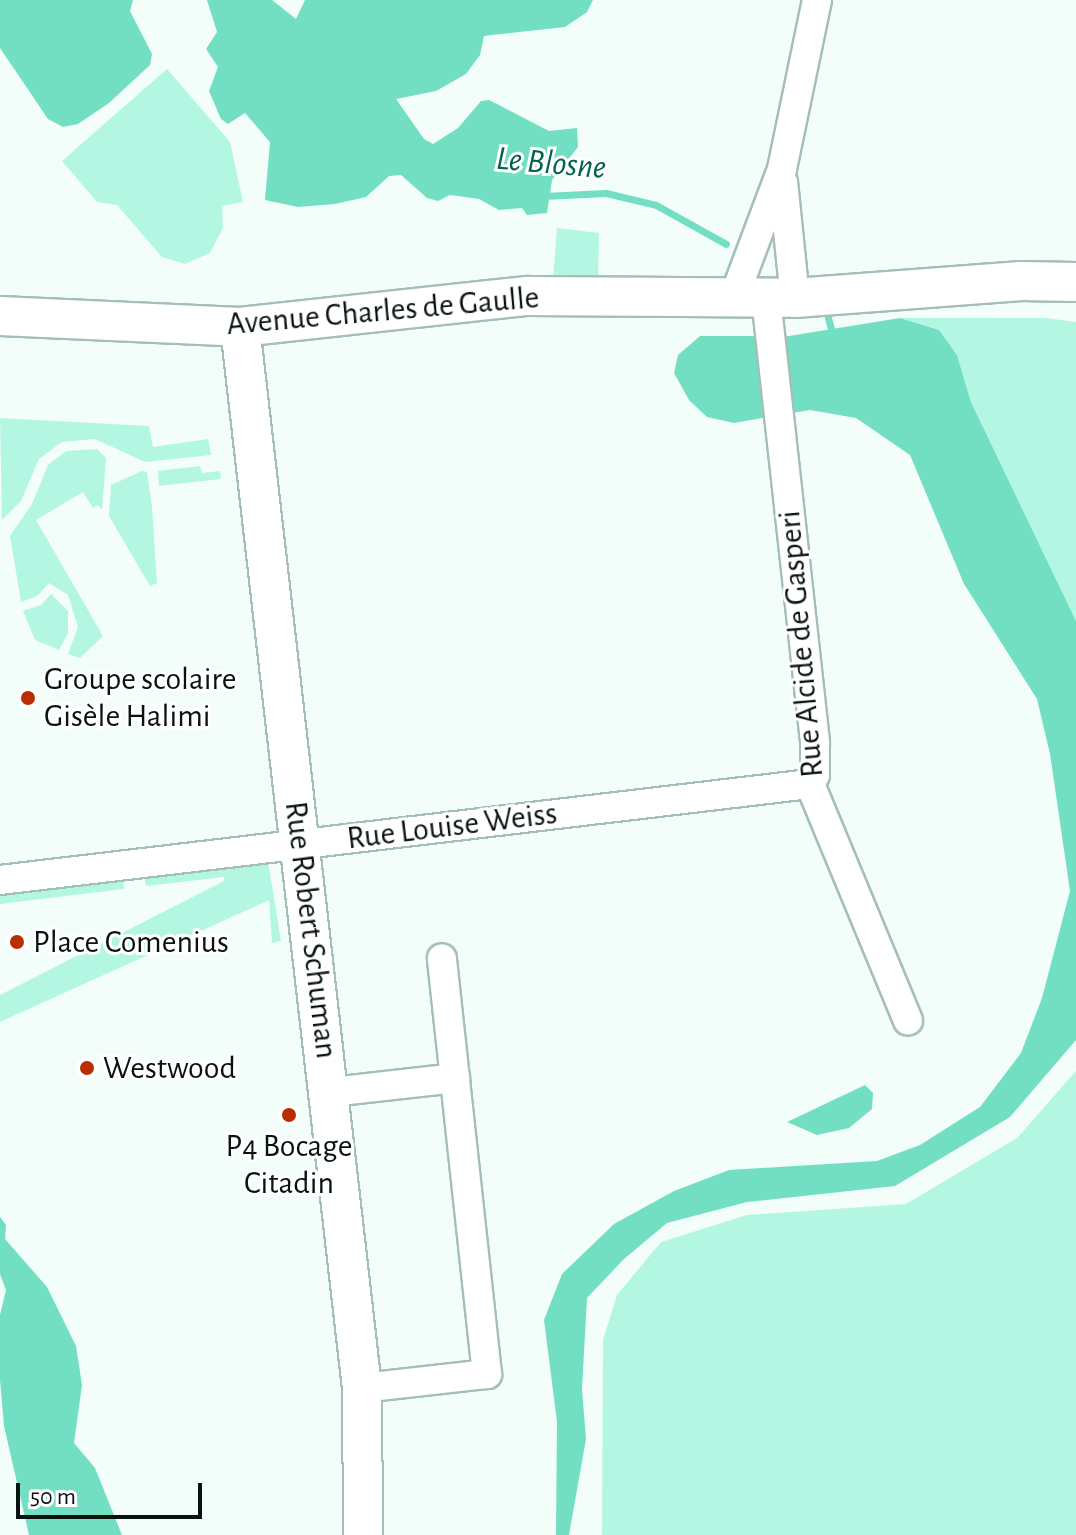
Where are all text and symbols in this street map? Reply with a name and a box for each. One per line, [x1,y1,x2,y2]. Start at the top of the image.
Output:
water label: Le Blosne [494,139,608,189]
street label: Avenue Charles de Gaulle [225,278,541,344]
street label: Rue Alcide de Gasperi [770,509,832,779]
place label: Groupe scolaire Gisèle Halimi [44,661,237,736]
marker: Groupe scolaire Gisèle Halimi [19,689,37,707]
street label: Rue Louise Weiss [345,794,559,858]
street label: Rue Robert Schuman [276,799,346,1061]
place label: Place Comenius [33,923,229,961]
marker: Place Comenius [8,933,26,951]
place label: Westwood [103,1049,236,1087]
marker: Westwood [78,1059,96,1077]
marker: P4 Bocage Citadin [280,1106,298,1124]
place label: P4 Bocage Citadin [225,1128,353,1203]
scale bar [20,1467,206,1517]
text: 50 m [30,1485,76,1509]

